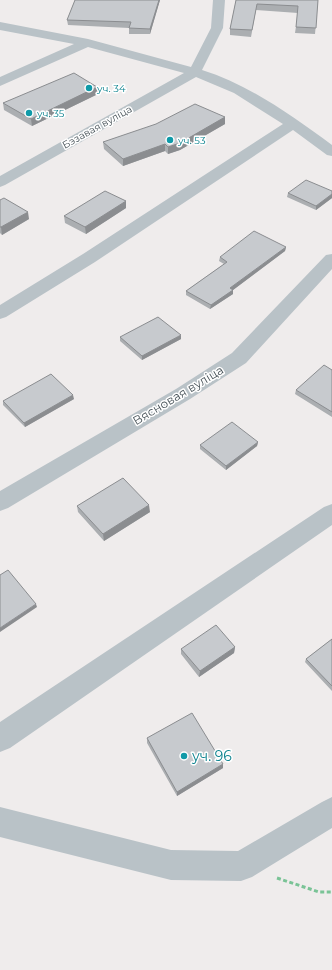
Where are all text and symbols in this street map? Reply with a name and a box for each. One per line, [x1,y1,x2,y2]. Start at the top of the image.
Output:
place label: уч. 34 [96,82,126,95]
marker: уч. 34 [84,83,94,93]
street label: Бэзавая вуліца [60,102,134,152]
place label: уч. 35 [36,107,65,120]
marker: уч. 35 [24,108,34,118]
place label: уч. 53 [177,134,206,147]
marker: уч. 53 [165,135,175,145]
street label: Вясновая вуліца [130,362,226,428]
place label: уч. 96 [191,747,232,765]
marker: уч. 96 [179,751,189,761]

